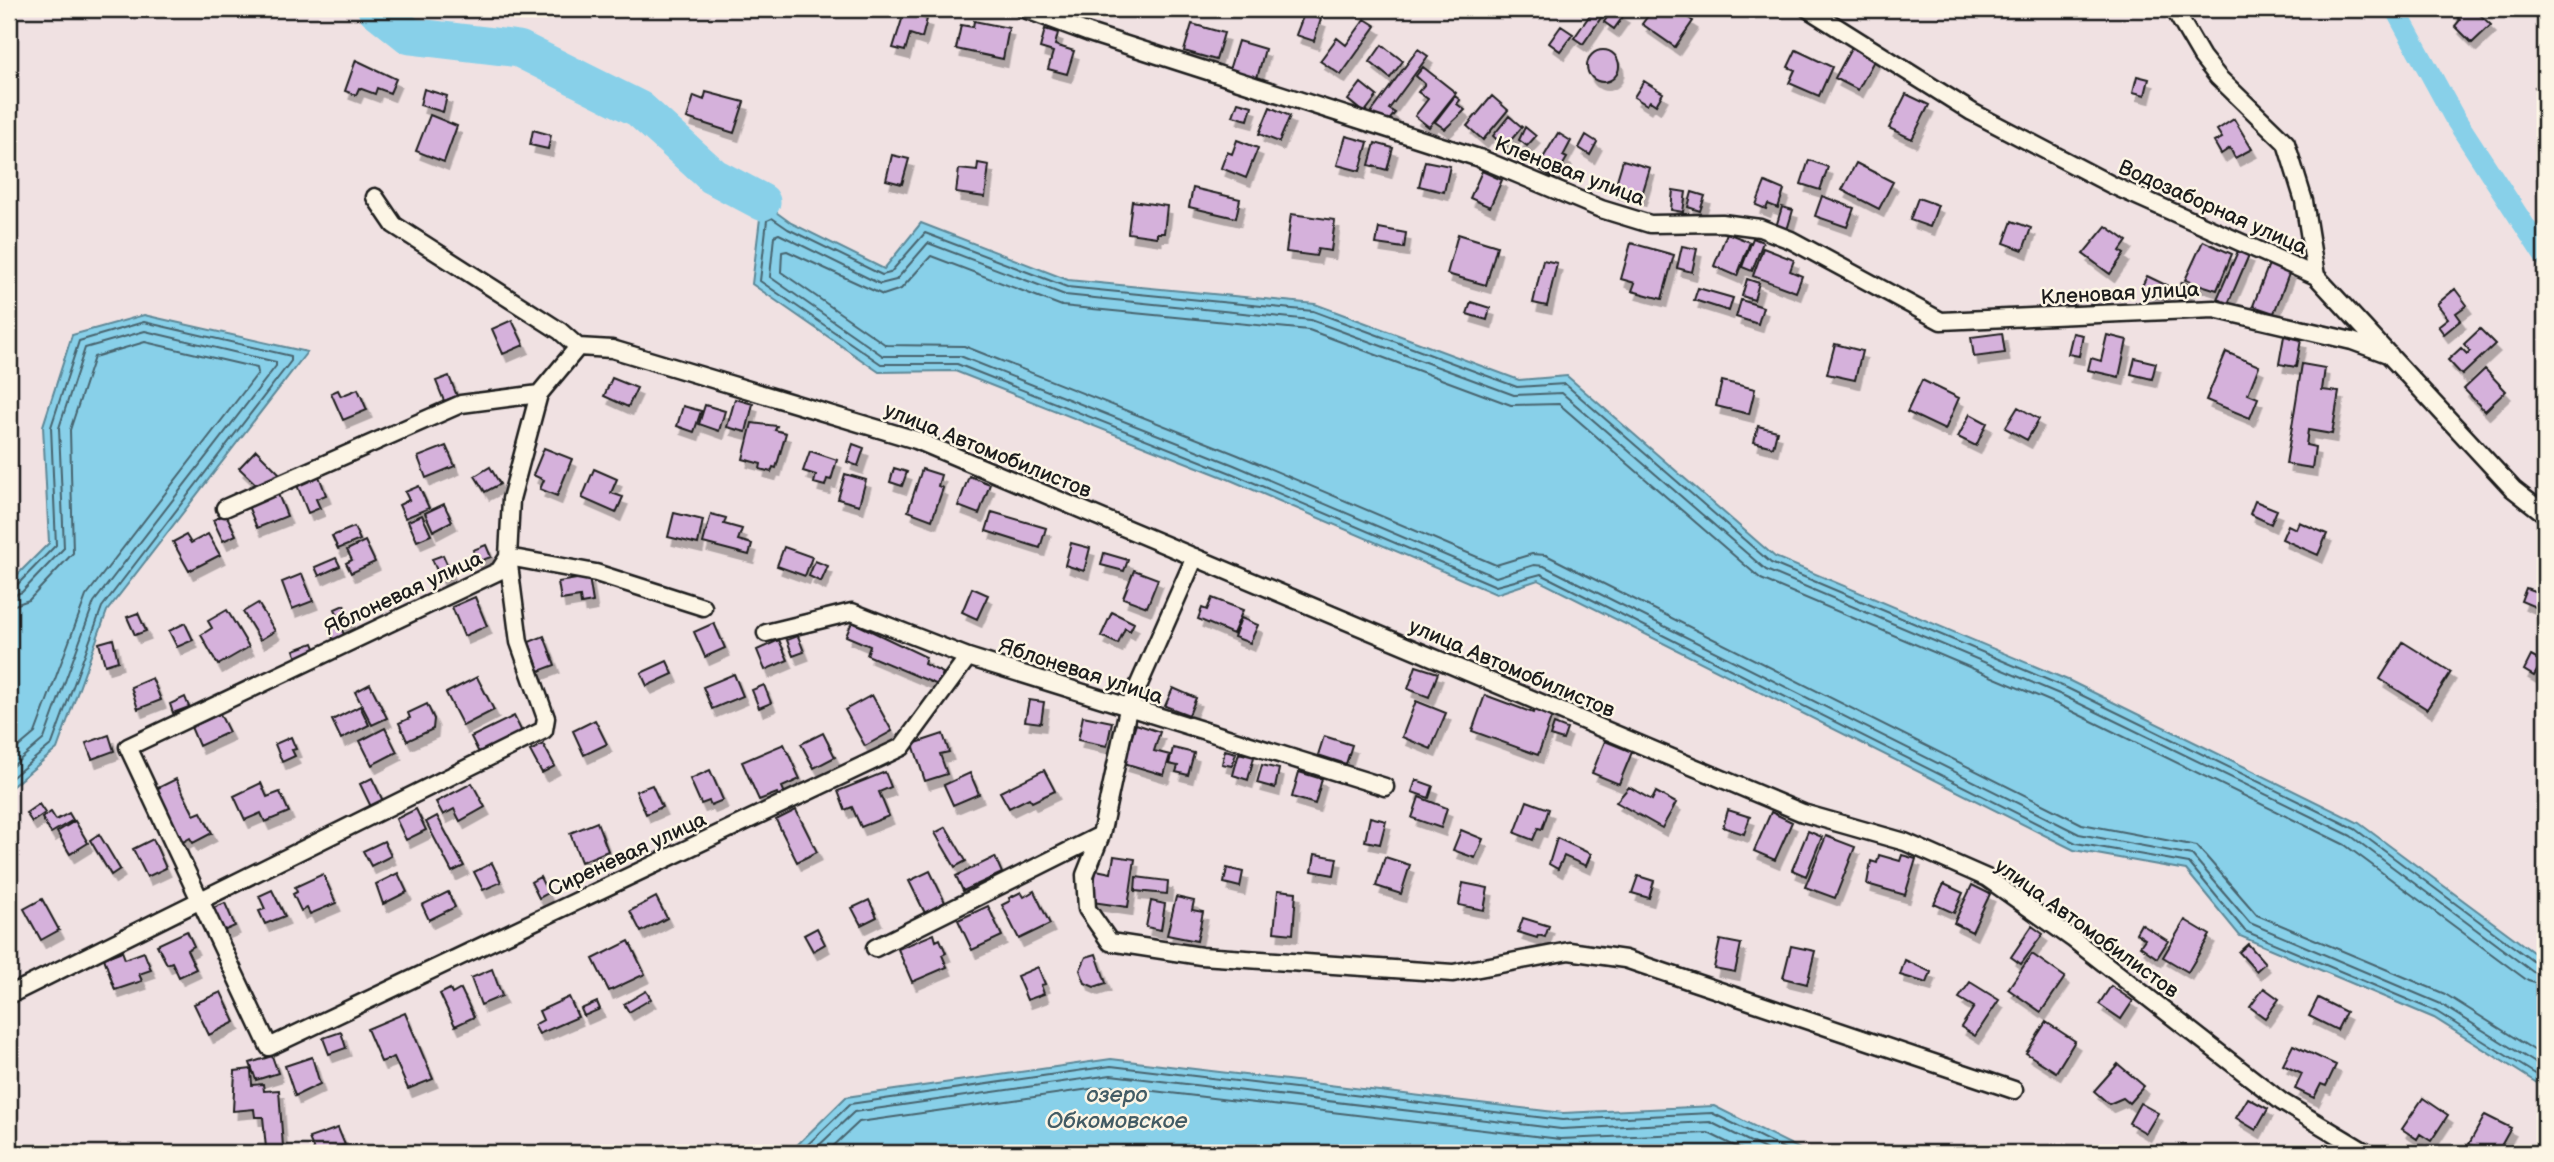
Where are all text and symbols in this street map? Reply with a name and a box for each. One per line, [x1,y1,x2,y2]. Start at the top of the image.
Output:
street label: Кленовая улица [1491,131,1649,212]
street label: Водозаборная улица [2115,155,2311,261]
street label: Кленовая улица [2040,277,2201,310]
street label: улица Автомобилистов [881,397,1095,503]
street label: Яблоневая улица [320,546,487,641]
street label: улица Автомобилистов [1405,614,1618,723]
street label: Яблоневая улица [995,633,1167,710]
street label: Сиреневая улица [544,807,711,902]
street label: улица Автомобилистов [1990,853,2183,1003]
water label: озеро Обкомовское [1047,1081,1188,1135]

